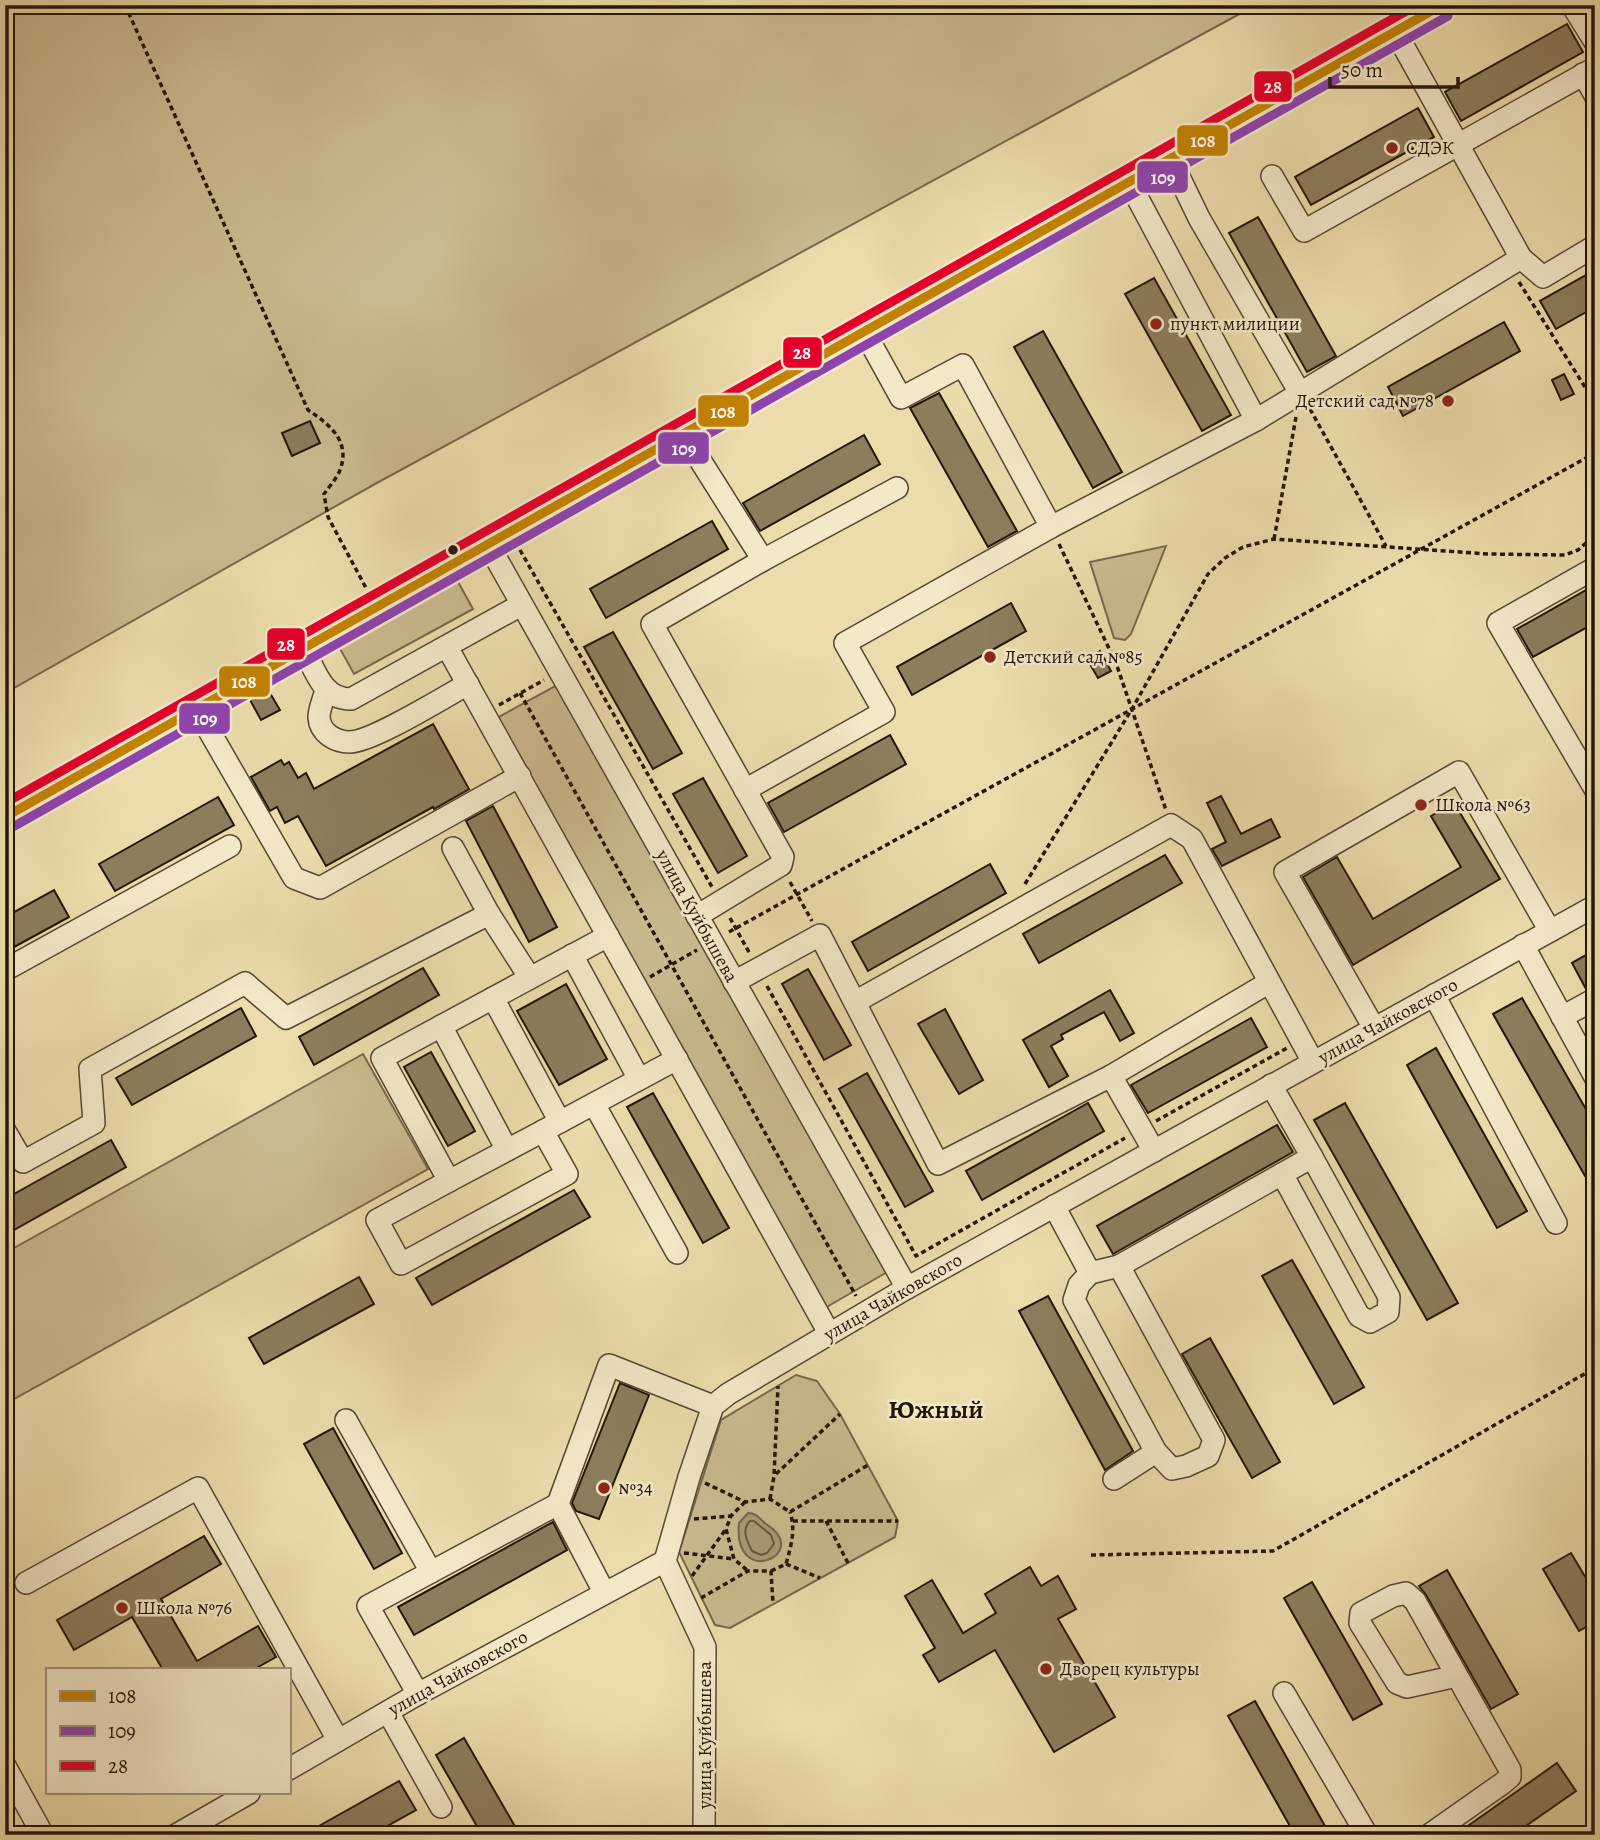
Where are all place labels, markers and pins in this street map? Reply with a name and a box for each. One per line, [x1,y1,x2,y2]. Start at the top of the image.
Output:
place label: СДЭК [1406,135,1454,161]
marker: СДЭК [1384,140,1400,156]
place label: пункт милиции [1170,311,1300,337]
marker: пункт милиции [1148,316,1164,332]
place label: Детский сад №78 [1295,388,1434,414]
marker: Детский сад №78 [1440,393,1456,409]
unlabelled marker [446,543,460,557]
place label: Детский сад №85 [1004,644,1143,670]
marker: Детский сад №85 [982,649,998,665]
place label: Школа №63 [1435,792,1531,818]
marker: Школа №63 [1413,797,1429,813]
place label: №34 [618,1475,653,1501]
marker: №34 [596,1480,612,1496]
place label: Школа №76 [136,1595,232,1621]
marker: Школа №76 [114,1600,130,1616]
place label: Дворец культуры [1060,1656,1200,1682]
marker: Дворец культуры [1038,1661,1054,1677]

